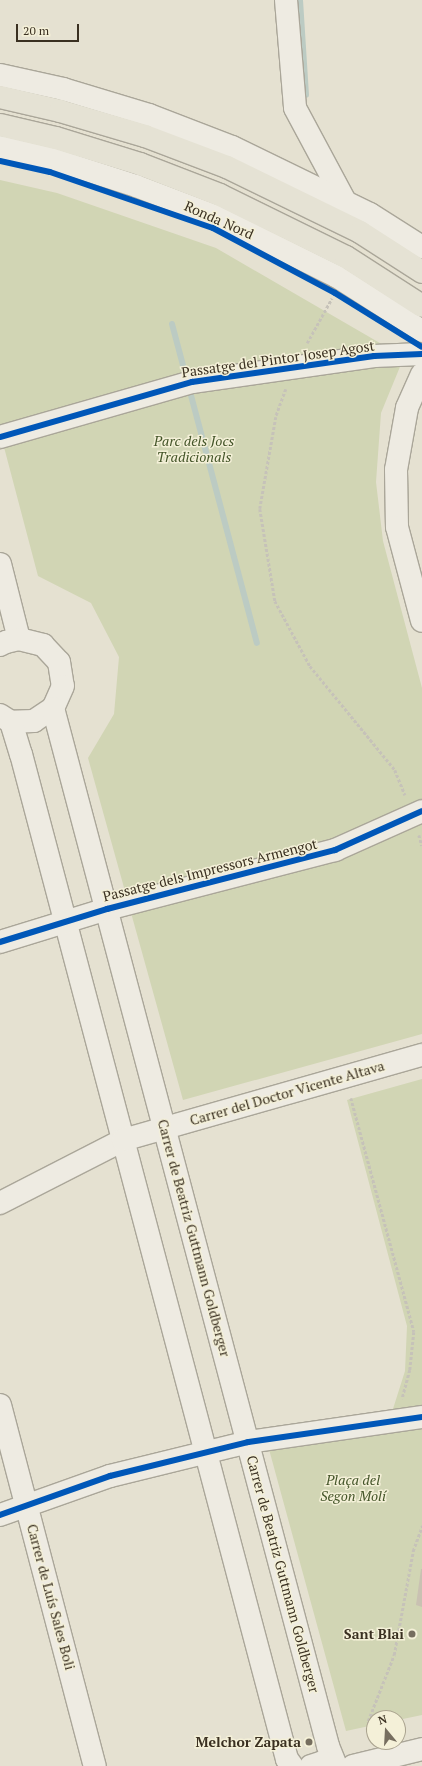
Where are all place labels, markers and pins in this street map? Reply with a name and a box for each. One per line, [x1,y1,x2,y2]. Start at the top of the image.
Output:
place label: Sant Blai [344,1626,404,1642]
marker: Sant Blai [407,1629,417,1639]
place label: Melchor Zapata [196,1734,301,1750]
marker: Melchor Zapata [304,1737,314,1747]

